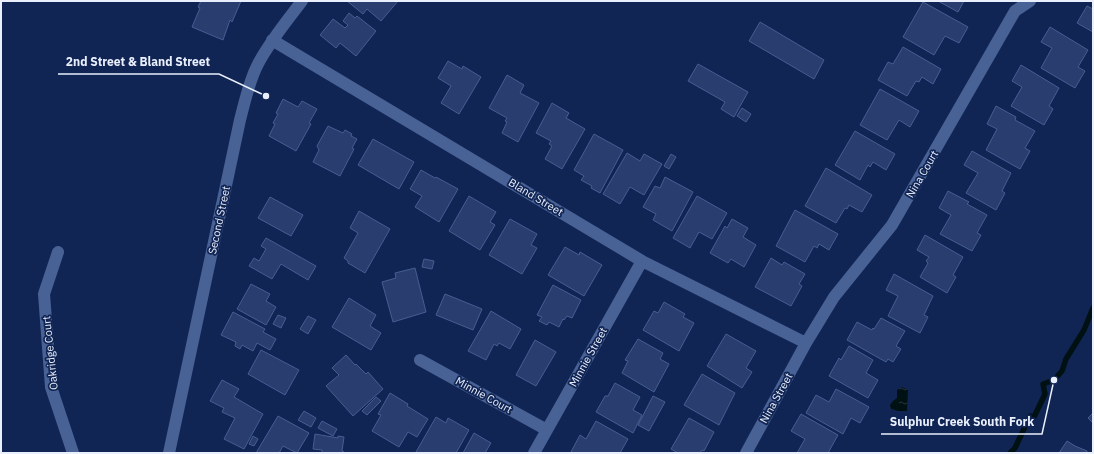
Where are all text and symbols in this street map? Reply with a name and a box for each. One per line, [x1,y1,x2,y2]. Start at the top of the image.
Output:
callout: 2nd Street & Bland Street [58,50,219,74]
text: 2nd Street & Bland Street [66,54,211,69]
street label: Nina Court [903,148,941,200]
street label: Bland Street [506,175,566,219]
street label: Second Street [205,184,233,255]
street label: Oakridge Court [39,315,61,391]
street label: Minnie Street [566,325,610,389]
street label: Nina Street [756,370,796,426]
street label: Minnie Court [453,374,515,416]
callout: Sulphur Creek South Fork [881,410,1042,434]
text: Sulphur Creek South Fork [890,414,1034,429]

